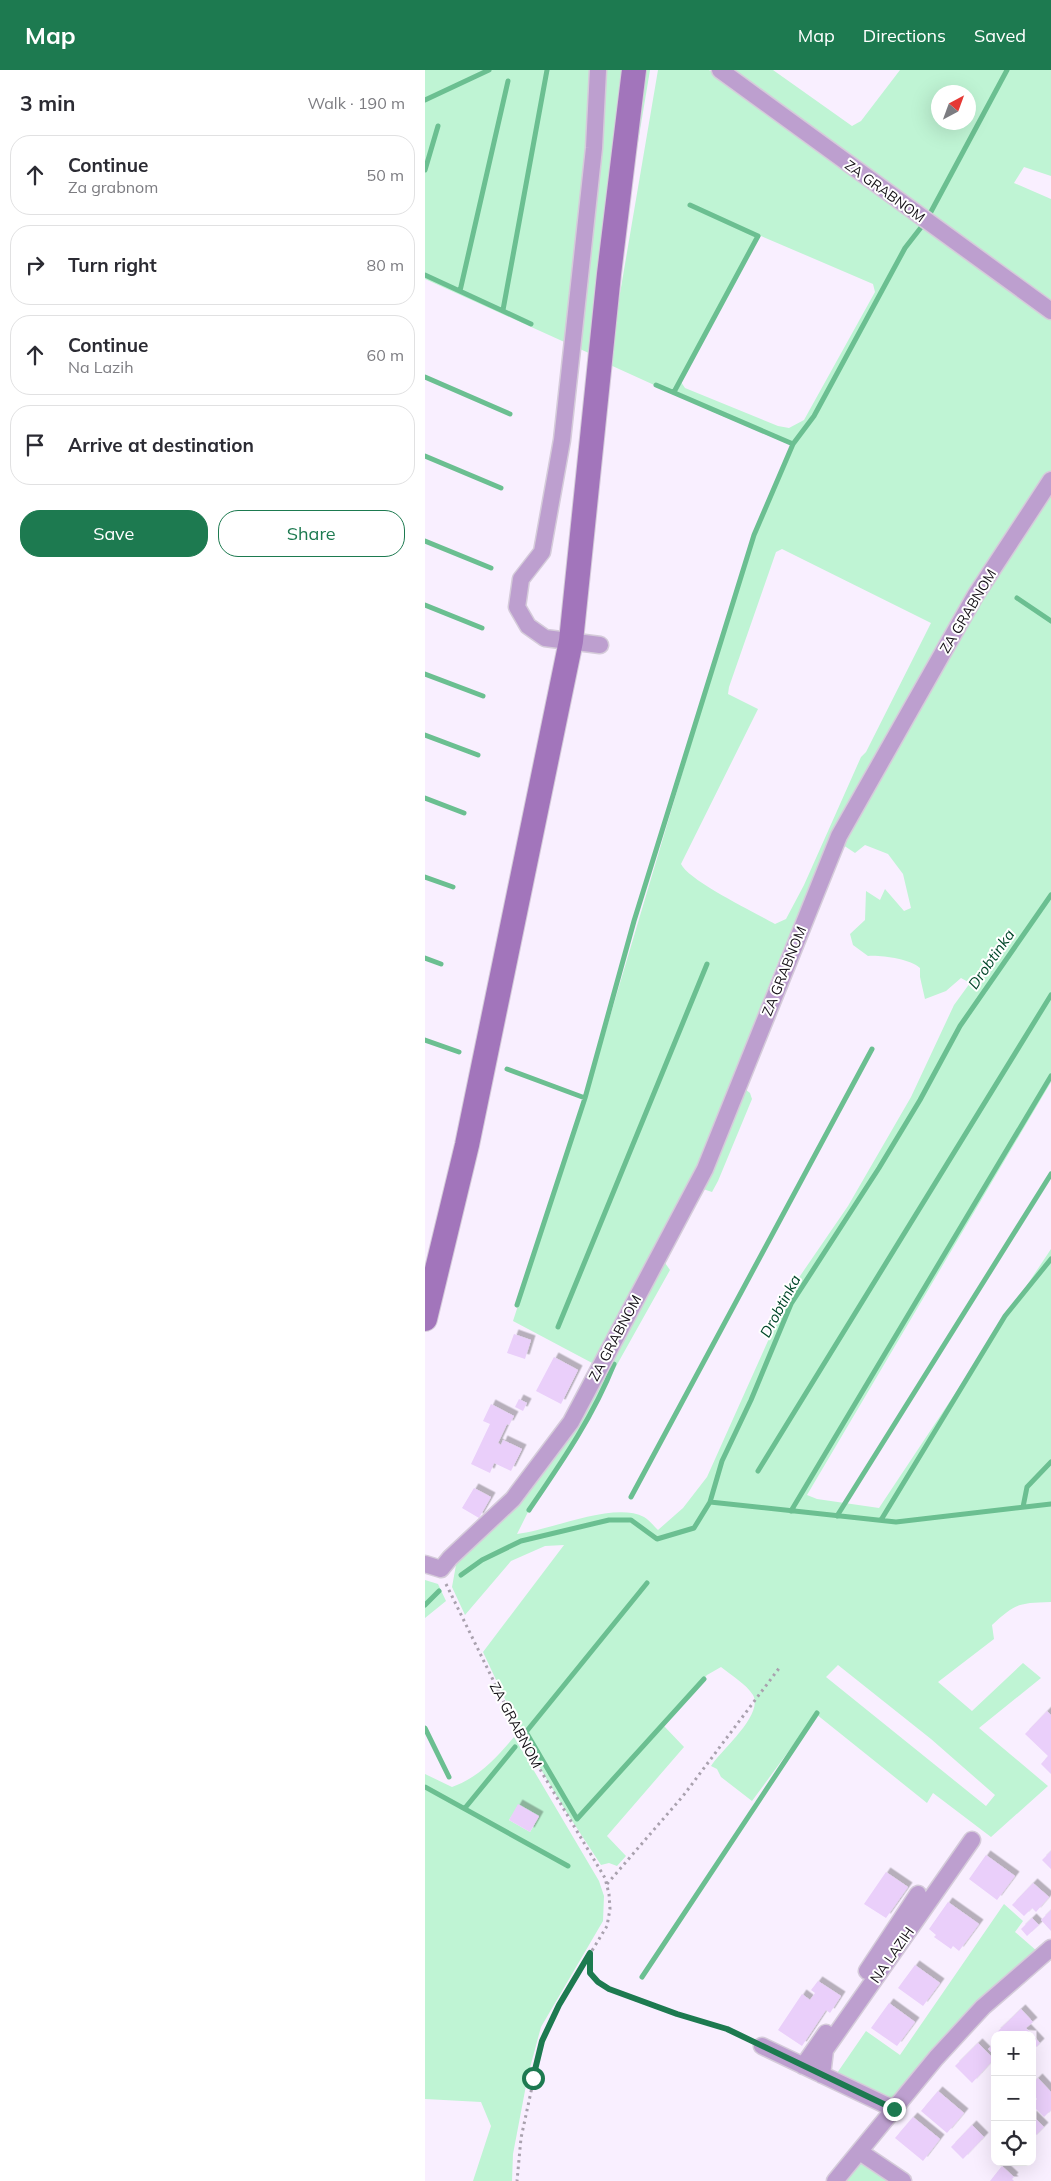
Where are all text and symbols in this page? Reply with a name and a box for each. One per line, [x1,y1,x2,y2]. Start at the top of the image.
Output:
text: Map [25,20,76,50]
text: Map [798,24,835,47]
text: Directions [863,24,946,47]
text: Saved [974,24,1026,47]
north arrow [931,85,976,130]
text: 3 min [20,90,75,116]
text: Walk · 190 m [307,93,405,113]
text: Continue [68,153,148,177]
street label: ZA GRABNOM [841,156,929,226]
icon: ahead [21,161,49,189]
text: 50 m [367,165,404,185]
text: Za grabnom [68,177,158,197]
icon: right [21,251,49,279]
text: Turn right [68,253,157,277]
text: 80 m [367,255,404,275]
text: Continue [68,333,148,357]
icon: ahead [21,341,49,369]
text: 60 m [367,345,404,365]
text: Na Lazih [68,357,134,377]
icon: arrive [21,431,49,459]
text: Arrive at destination [68,433,254,457]
button: Save [20,510,208,557]
button: Share [218,510,405,557]
street label: ZA GRABNOM [936,566,1000,656]
street label: ZA GRABNOM [758,924,810,1018]
water label: Drobtinka [964,926,1018,992]
water label: Drobtinka [756,1271,804,1341]
street label: ZA GRABNOM [585,1292,645,1384]
street label: ZA GRABNOM [486,1679,546,1771]
street label: NA LAZIH [866,1923,918,1987]
map controls [991,2031,1036,2166]
button: + [991,2031,1036,2076]
route start [522,2067,545,2090]
button: − [991,2076,1036,2121]
route end [883,2098,906,2121]
button: locate [991,2121,1036,2166]

